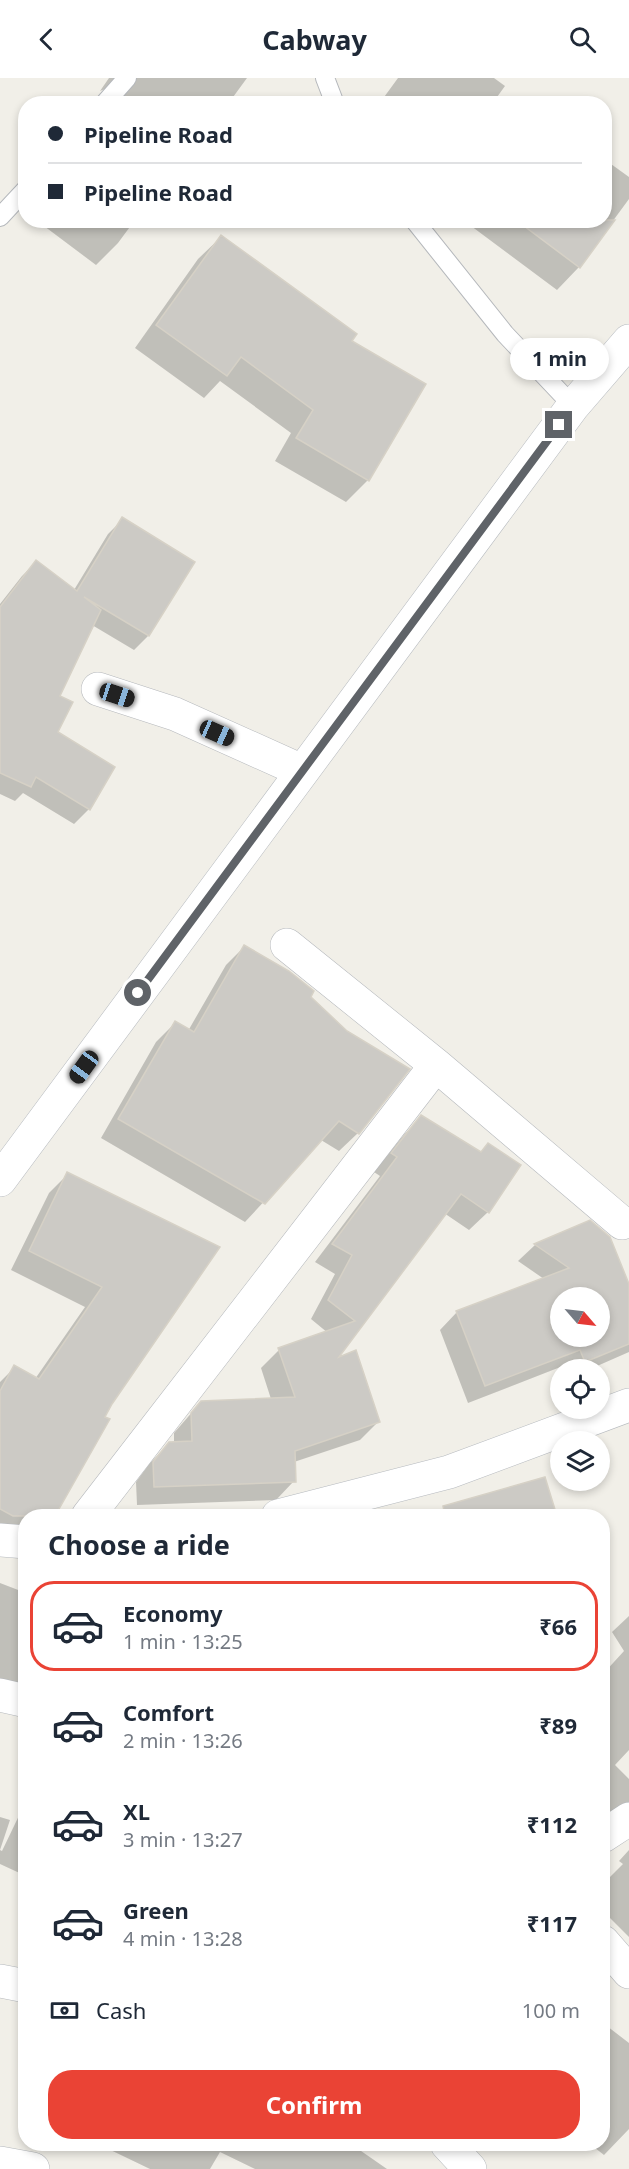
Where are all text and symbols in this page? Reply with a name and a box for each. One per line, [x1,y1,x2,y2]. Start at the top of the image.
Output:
text: Cabway [262,21,367,58]
icon: back [30,23,63,56]
icon: search [566,23,599,56]
text: Pipeline Road [84,119,233,149]
text: Pipeline Road [84,177,233,207]
callout: 1 min [510,338,608,380]
text: 1 min [532,345,587,372]
route end [545,411,572,438]
car [97,681,137,709]
car [197,717,237,749]
route start [124,979,151,1006]
car [66,1047,102,1087]
north arrow [550,1287,610,1347]
map controls [550,1287,610,1491]
button: locate [550,1359,610,1419]
button: layers [550,1431,610,1491]
text: Choose a ride [48,1526,230,1563]
text: Economy [123,1598,222,1628]
icon: car [51,1599,105,1653]
text: ₹66 [539,1611,577,1641]
text: 1 min · 13:25 [123,1628,243,1655]
text: Comfort [123,1697,214,1727]
icon: car [51,1698,105,1752]
text: ₹89 [539,1710,577,1740]
text: 2 min · 13:26 [123,1727,243,1754]
text: XL [123,1796,150,1826]
icon: car [51,1797,105,1851]
text: ₹112 [527,1809,577,1839]
text: 3 min · 13:27 [123,1826,243,1853]
text: Green [123,1895,189,1925]
icon: car [51,1896,105,1950]
text: ₹117 [527,1908,577,1938]
text: 4 min · 13:28 [123,1925,243,1952]
icon: cash [48,1994,81,2027]
text: Cash [96,1995,146,2025]
text: 100 m [522,1997,580,2024]
button: Confirm [48,2070,580,2139]

